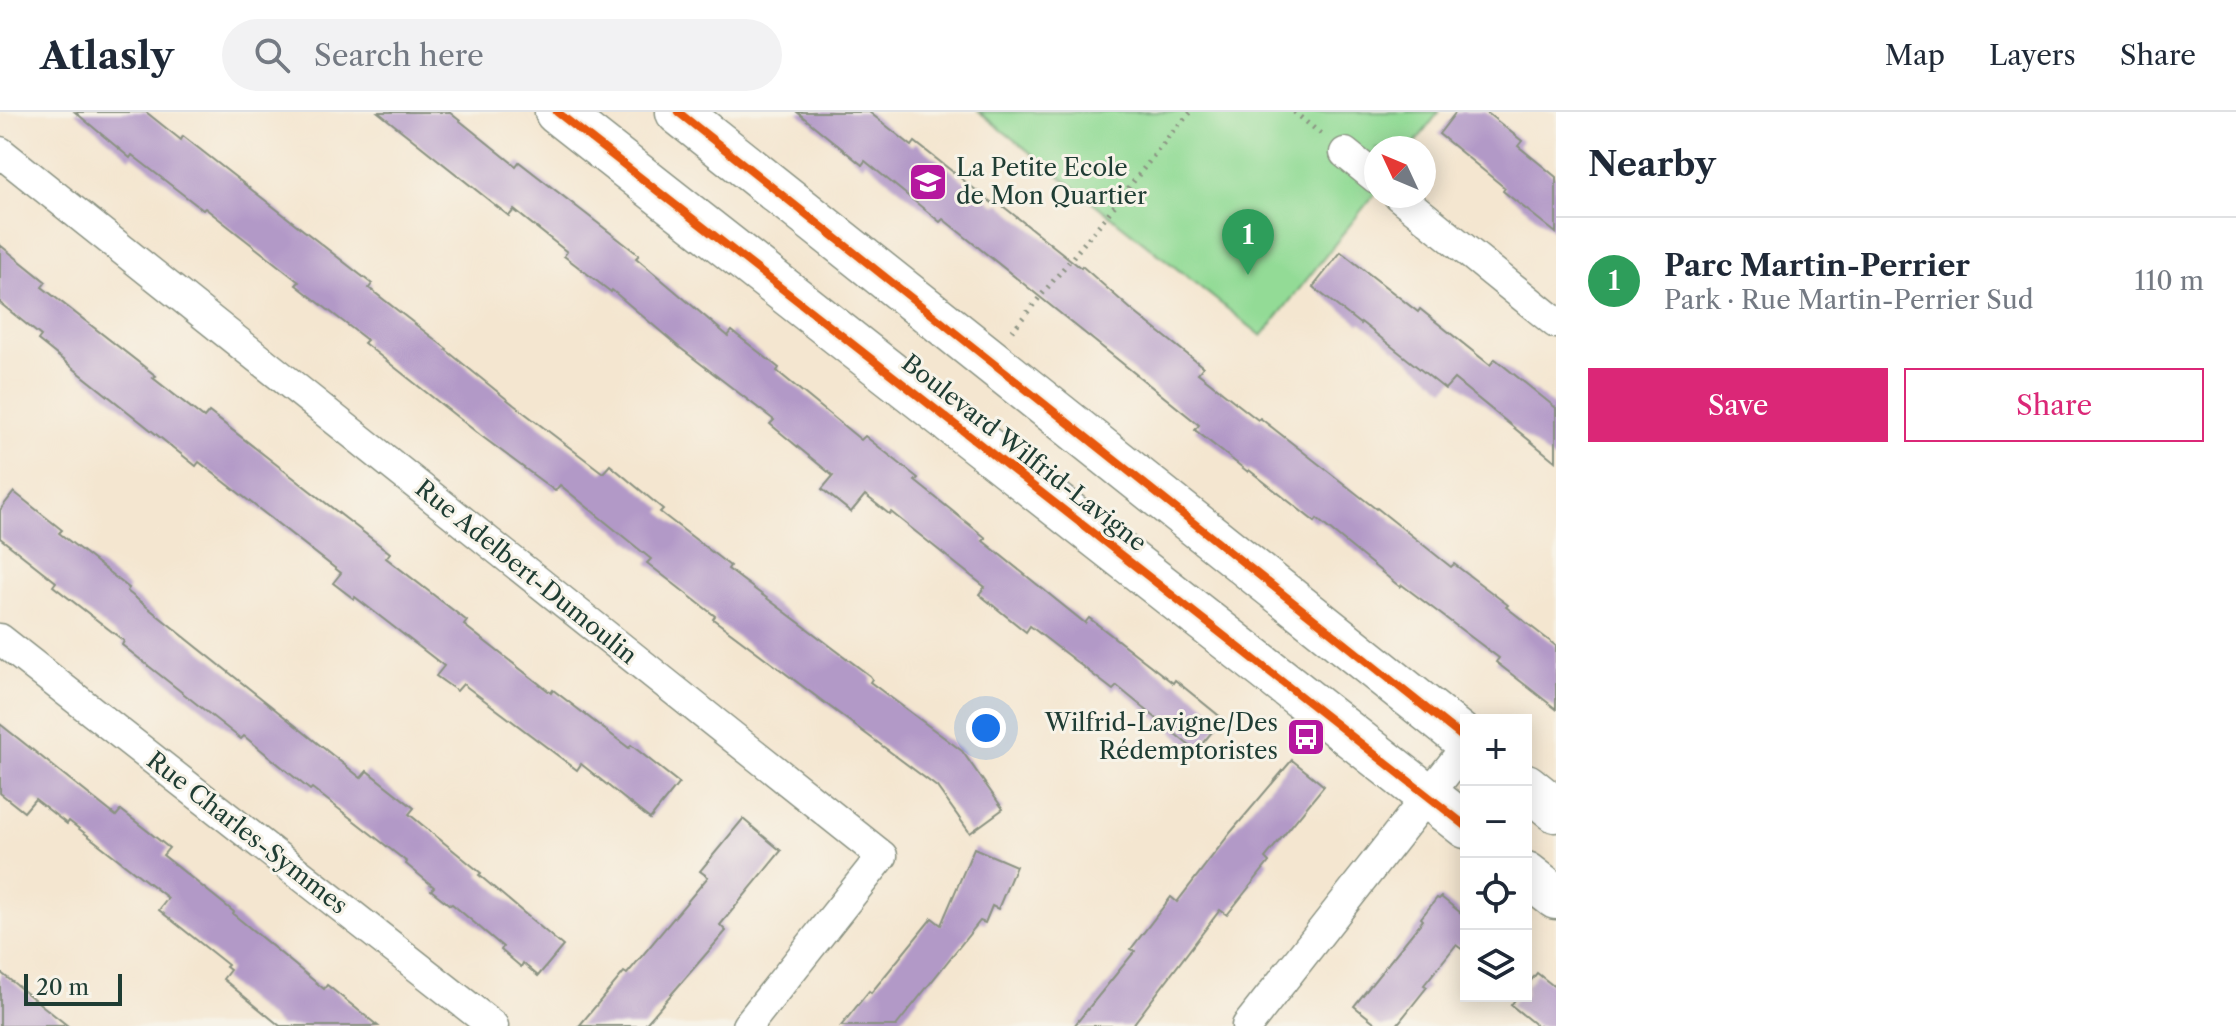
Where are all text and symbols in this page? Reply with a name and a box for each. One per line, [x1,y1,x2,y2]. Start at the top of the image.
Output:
search box [222,19,782,91]
text: Atlasly [40,32,174,79]
icon: search [250,33,294,77]
text: Search here [314,37,484,74]
text: Map [1885,38,1945,72]
text: Layers [1989,38,2076,72]
text: Share [2120,38,2196,72]
north arrow [1364,136,1436,208]
text: Nearby [1588,143,1716,185]
place label: La Petite Ecole de Mon Quartier [956,153,1147,210]
school or university icon: La Petite Ecole de Mon Quartier [907,161,949,203]
pin: 1 [1222,209,1274,275]
text: Parc Martin-Perrier [1664,247,1970,284]
text: 1 [1608,265,1620,297]
text: 110 m [2135,265,2204,297]
text: Park · Rue Martin-Perrier Sud [1664,284,2034,316]
street label: Boulevard Wilfrid-Lavigne [896,348,1152,557]
button: Save [1588,368,1888,442]
button: Share [1904,368,2204,442]
street label: Rue Adelbert-Dumoulin [410,473,643,670]
your location [966,708,1006,748]
place label: Wilfrid-Lavigne/Des Rédemptoristes [1044,708,1278,765]
map controls [1460,714,1532,1002]
button: + [1460,714,1532,786]
bus stop icon: Wilfrid-Lavigne/Des Rédemptoristes [1285,716,1327,758]
street label: Rue Charles-Symmes [141,745,353,920]
button: − [1460,786,1532,858]
button: locate [1460,858,1532,930]
button: layers [1460,930,1532,1002]
scale bar [24,970,122,1006]
text: 20 m [36,974,89,1001]

